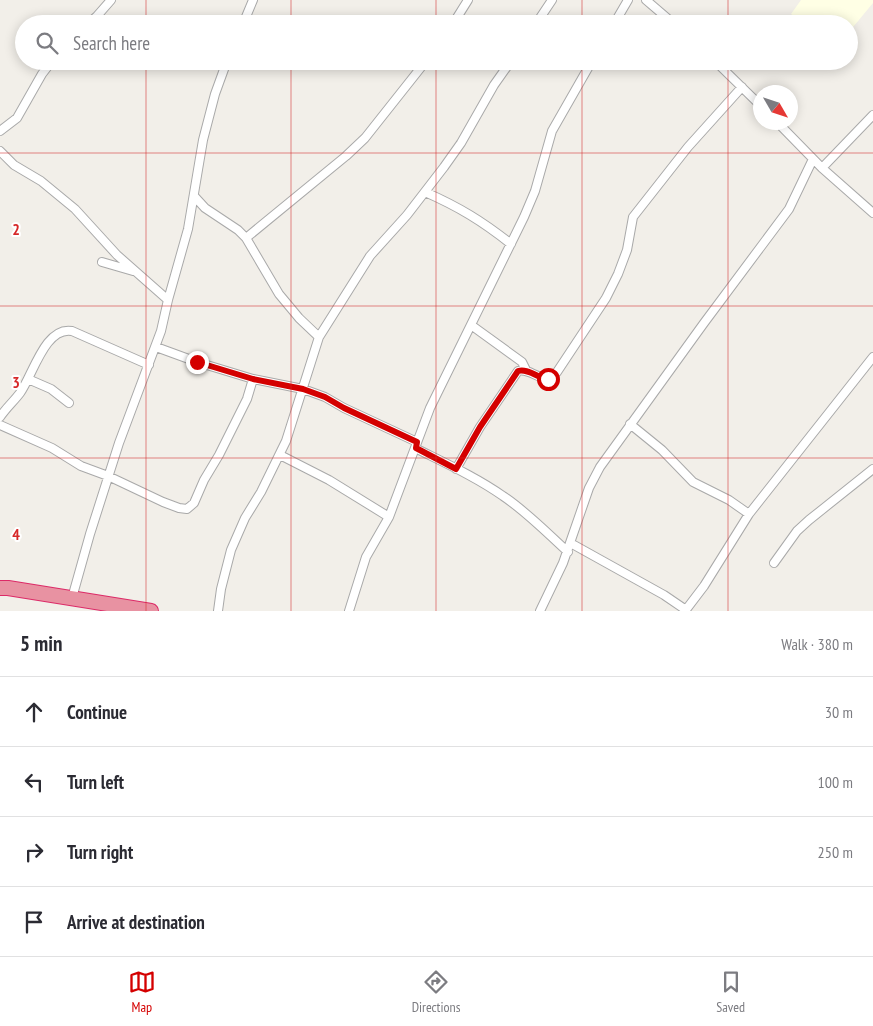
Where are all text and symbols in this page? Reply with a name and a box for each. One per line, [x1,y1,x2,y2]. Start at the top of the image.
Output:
search box [15,15,858,70]
icon: search [33,29,61,57]
text: Search here [73,31,150,55]
north arrow [753,85,798,130]
text: 2 [12,219,20,239]
route end [186,351,209,374]
route start [537,368,560,391]
text: 3 [12,372,20,392]
text: 4 [12,524,20,544]
text: 5 min [20,630,62,657]
text: Walk · 380 m [781,634,853,654]
icon: ahead [20,698,48,726]
text: Continue [67,700,127,724]
text: 30 m [825,702,853,722]
icon: left [20,768,48,796]
text: Turn left [67,770,124,794]
text: 100 m [818,772,853,792]
icon: right [20,838,48,866]
text: Turn right [67,840,133,864]
text: 250 m [818,842,853,862]
icon: arrive [20,908,48,936]
text: Arrive at destination [67,910,205,934]
tab: Map [128,968,156,1016]
tab: Directions [412,968,460,1016]
tab: Saved [716,968,745,1016]

